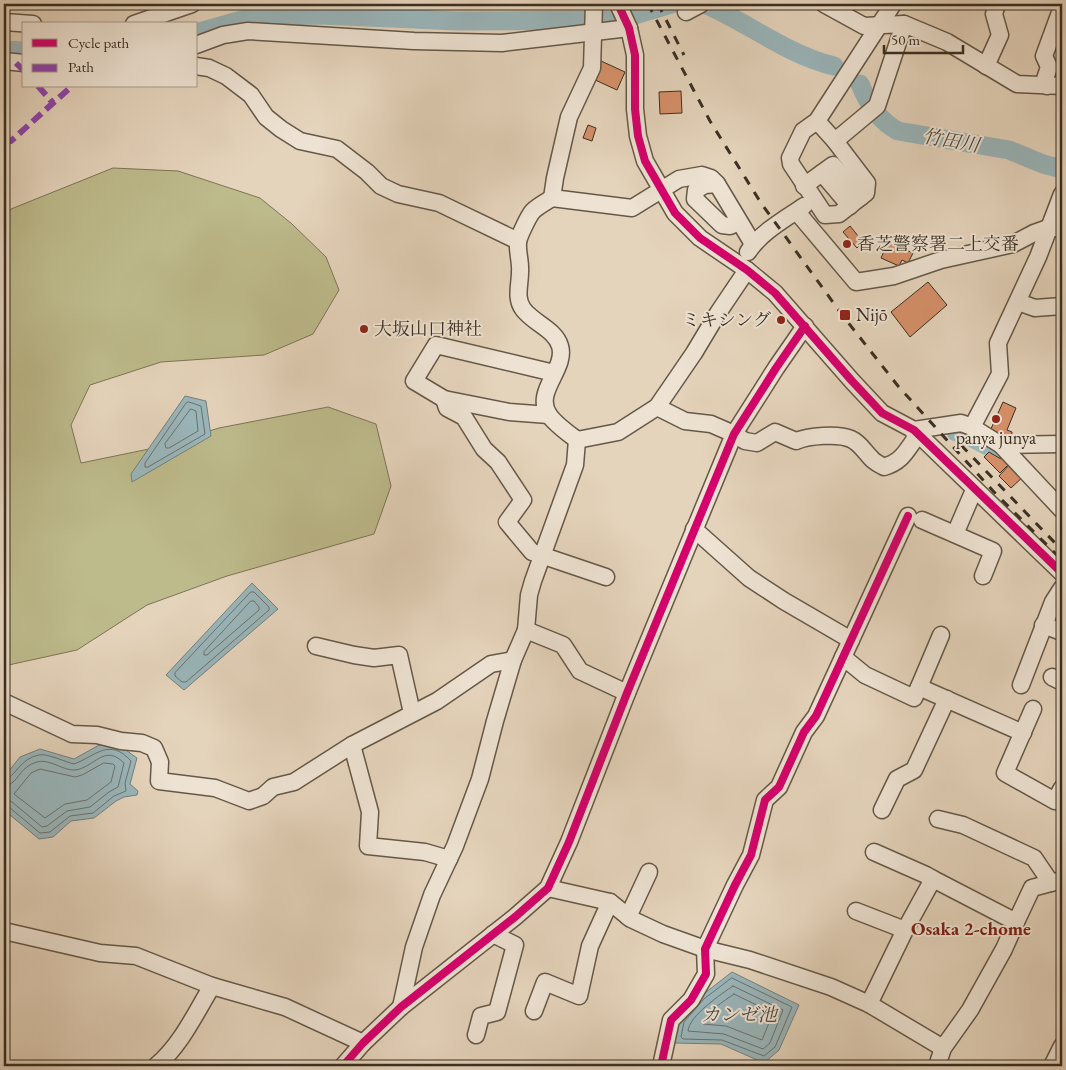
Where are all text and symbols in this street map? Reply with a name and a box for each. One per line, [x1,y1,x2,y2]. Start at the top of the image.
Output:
legend [22,22,198,88]
scale bar [884,22,962,54]
text: 50 m [891,30,920,49]
text: Cycle path [68,33,130,52]
text: Path [68,57,94,76]
water label: 竹田川 [921,123,983,158]
place label: 香芝警察署二上交番 [857,232,1019,255]
marker: 香芝警察署二上交番 [841,238,853,250]
place label: Nijō [856,303,888,326]
place label: ミキシング [682,308,771,331]
marker: Nijō [838,308,852,322]
marker: ミキシング [775,314,787,326]
place label: 大坂山口神社 [374,317,482,340]
marker: 大坂山口神社 [358,323,370,335]
marker: panya junya [990,413,1002,425]
place label: panya junya [956,426,1037,449]
district label: Osaka 2-chome [911,916,1031,941]
water label: カンゼ池 [701,1002,779,1027]

